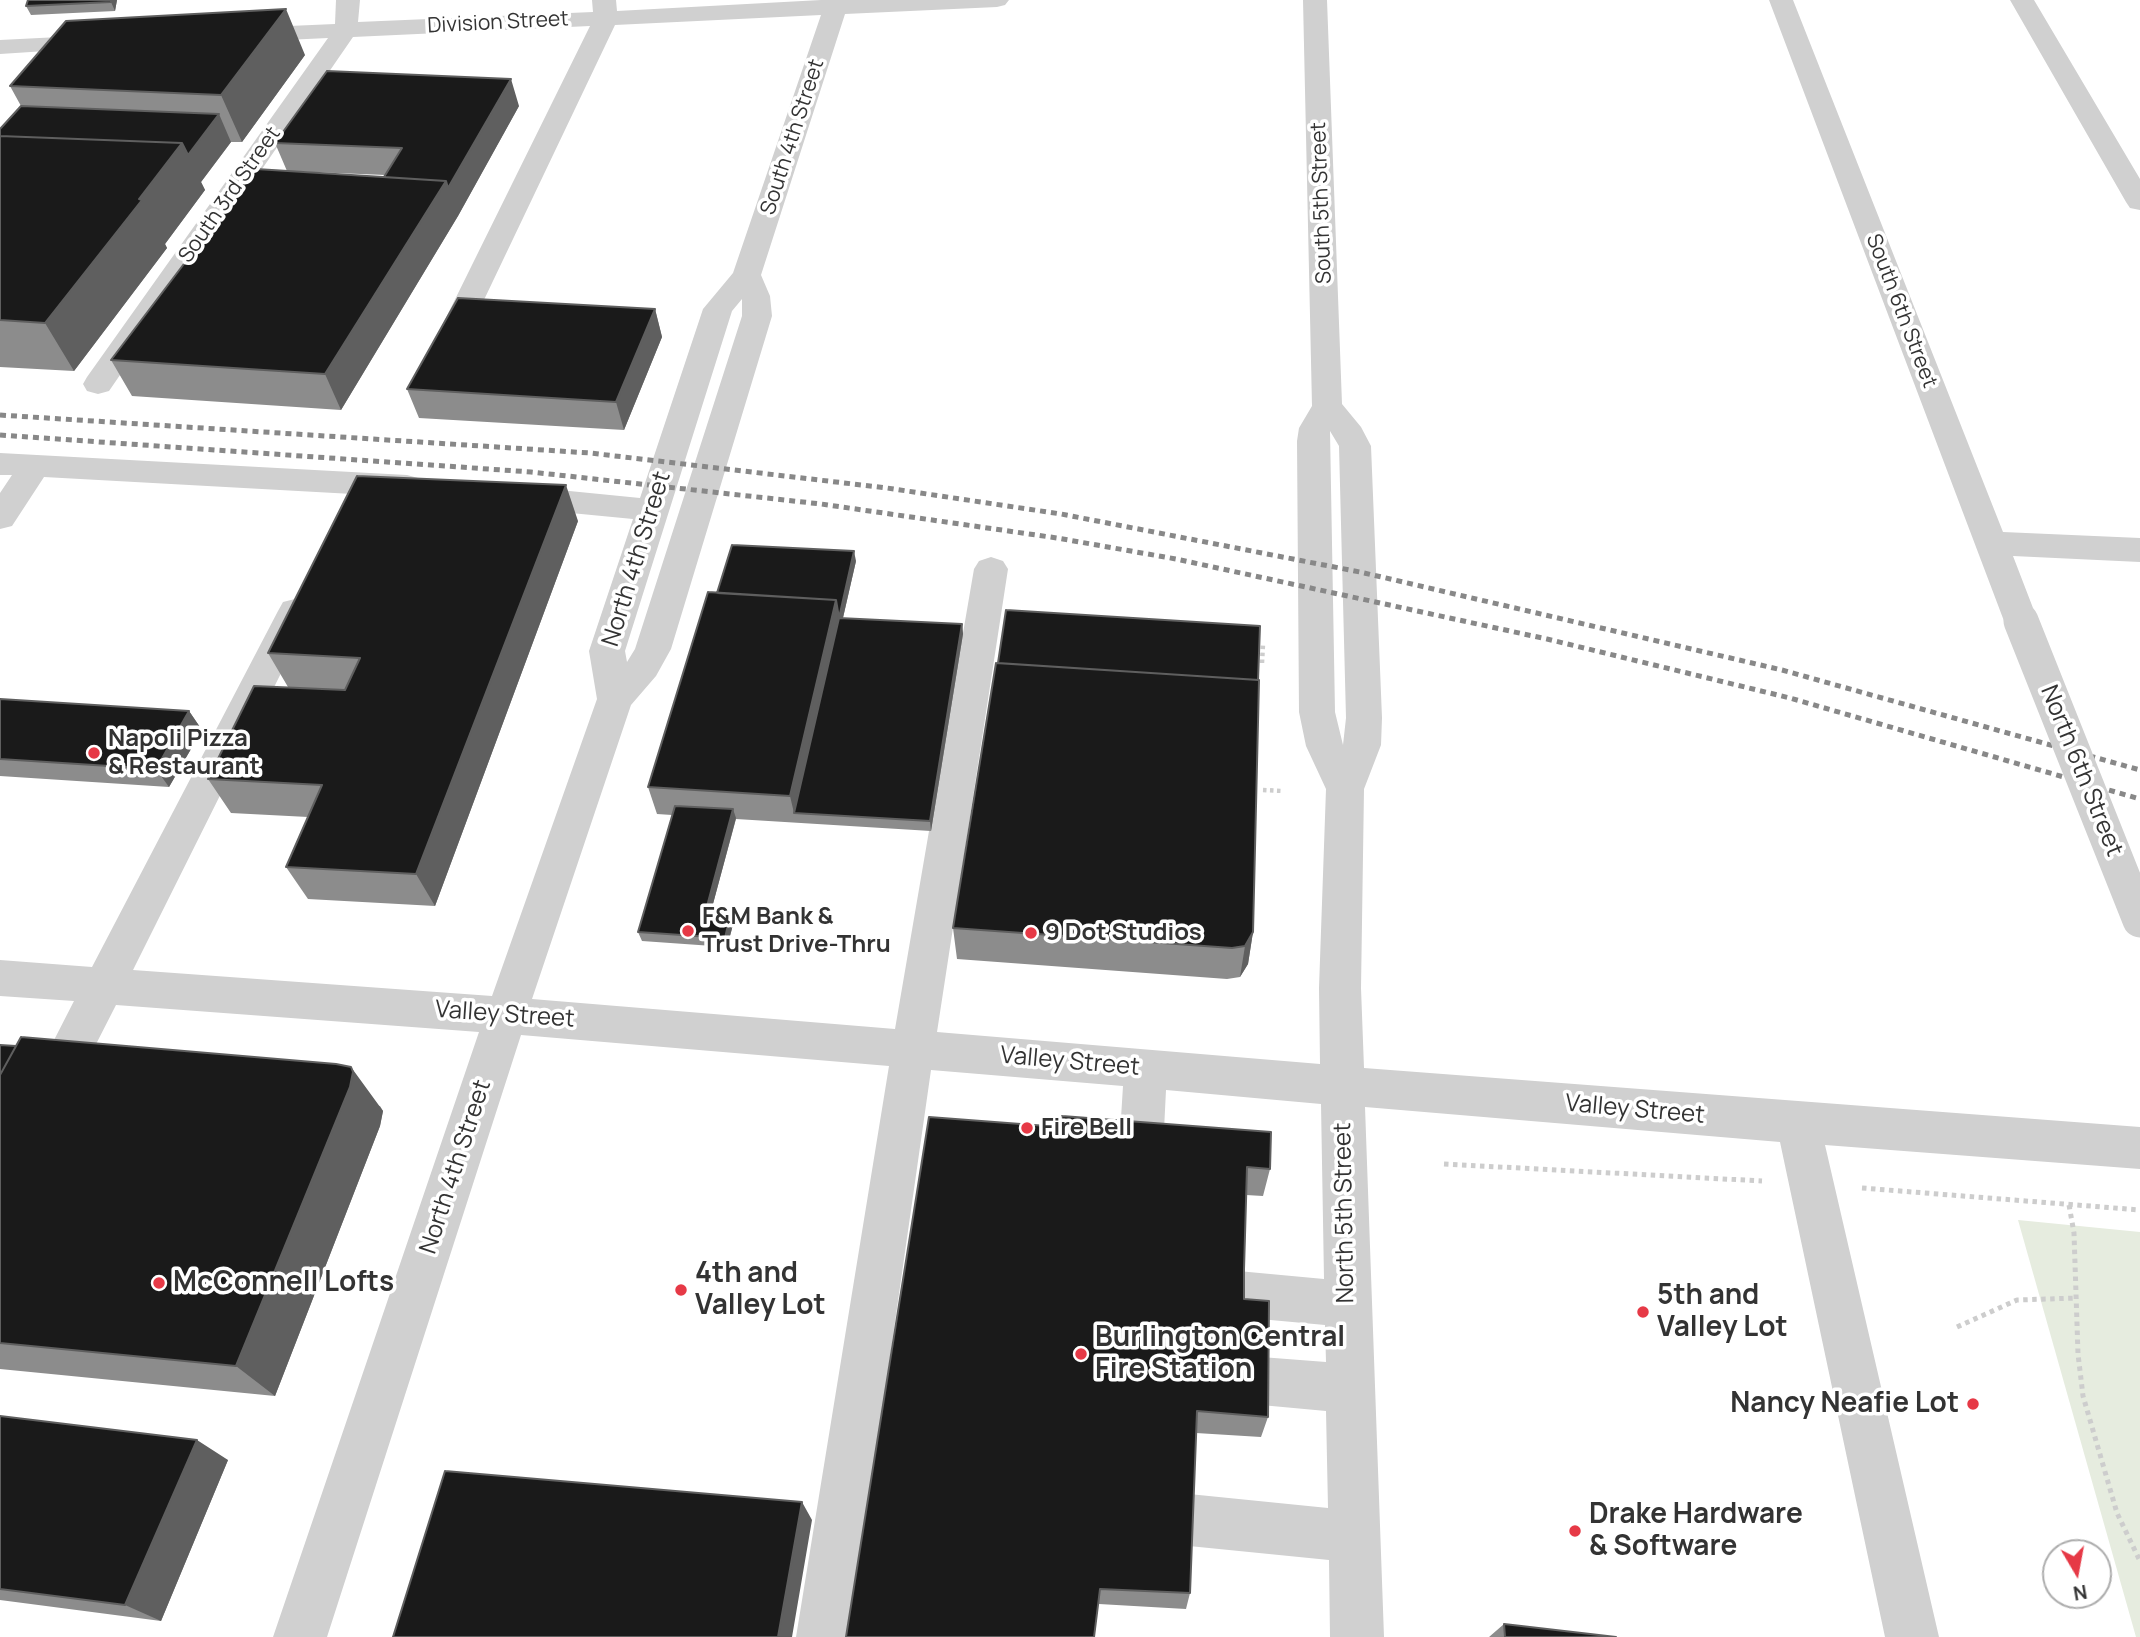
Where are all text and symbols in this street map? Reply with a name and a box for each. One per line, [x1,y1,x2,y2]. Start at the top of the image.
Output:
street label: Division Street [427,7,569,39]
street label: South 4th Street [756,56,830,218]
street label: South 3rd Street [174,122,286,268]
street label: South 5th Street [1307,122,1337,284]
street label: South 6th Street [1860,231,1942,391]
street label: North 4th Street [597,468,677,650]
street label: North 6th Street [2034,681,2128,861]
place label: Napoli Pizza & Restaurant [108,725,260,781]
marker: Napoli Pizza & Restaurant [86,745,102,761]
place label: F&M Bank & Trust Drive-Thru [702,903,891,959]
place label: 9 Dot Studios [1045,919,1202,947]
marker: F&M Bank & Trust Drive-Thru [680,923,696,939]
marker: 9 Dot Studios [1023,925,1039,941]
street label: Valley Street [434,996,576,1034]
street label: Valley Street [999,1042,1141,1082]
street label: North 4th Street [414,1076,498,1258]
street label: Valley Street [1564,1090,1706,1130]
place label: Fire Bell [1041,1114,1132,1142]
marker: Fire Bell [1019,1120,1035,1136]
street label: North 5th Street [1329,1122,1361,1304]
place label: 4th and Valley Lot [695,1257,826,1323]
place label: McConnell Lofts [173,1266,394,1300]
marker: McConnell Lofts [151,1275,167,1291]
place label: 5th and Valley Lot [1657,1279,1788,1345]
marker: 4th and Valley Lot [673,1282,689,1298]
marker: 5th and Valley Lot [1635,1304,1651,1320]
place label: Burlington Central Fire Station [1095,1321,1345,1387]
marker: Burlington Central Fire Station [1073,1346,1089,1362]
place label: Nancy Neafie Lot [1730,1387,1959,1421]
marker: Nancy Neafie Lot [1965,1396,1981,1412]
place label: Drake Hardware & Software [1589,1498,1803,1564]
marker: Drake Hardware & Software [1567,1523,1583,1539]
north arrow [2042,1539,2112,1609]
text: N [2071,1579,2089,1607]

